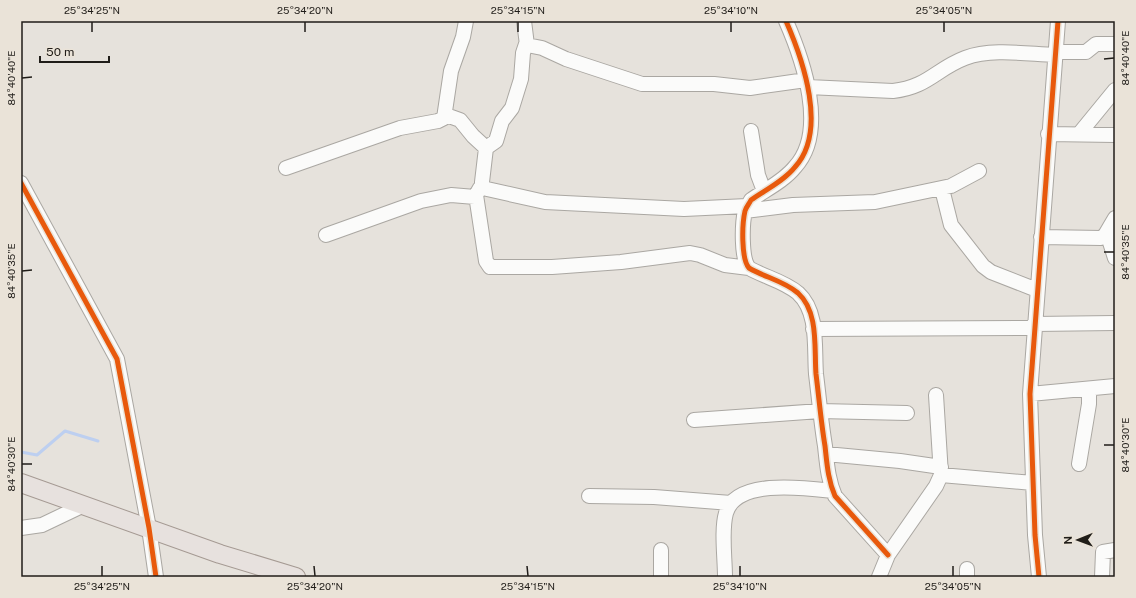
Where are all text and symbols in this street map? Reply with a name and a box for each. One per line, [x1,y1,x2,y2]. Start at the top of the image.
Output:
text: 25°34'25"N [64,4,120,16]
text: 25°34'20"N [277,4,333,16]
text: 25°34'15"N [491,4,545,16]
text: 25°34'10"N [704,4,758,16]
text: 25°34'05"N [916,4,972,16]
text: 84°40'40"E [1119,30,1131,86]
scale bar [40,38,109,64]
text: 50 m [46,45,74,59]
text: 84°40'40"E [5,50,17,106]
text: 84°40'35"E [1119,224,1131,280]
text: 84°40'35"E [5,243,17,299]
text: 84°40'30"E [1119,417,1131,473]
text: 84°40'30"E [5,436,17,492]
north arrow [1058,520,1098,560]
text: N [1062,536,1074,545]
text: 25°34'25"N [74,580,130,592]
text: 25°34'20"N [287,580,343,592]
text: 25°34'15"N [501,580,555,592]
text: 25°34'10"N [713,580,767,592]
text: 25°34'05"N [925,580,981,592]

